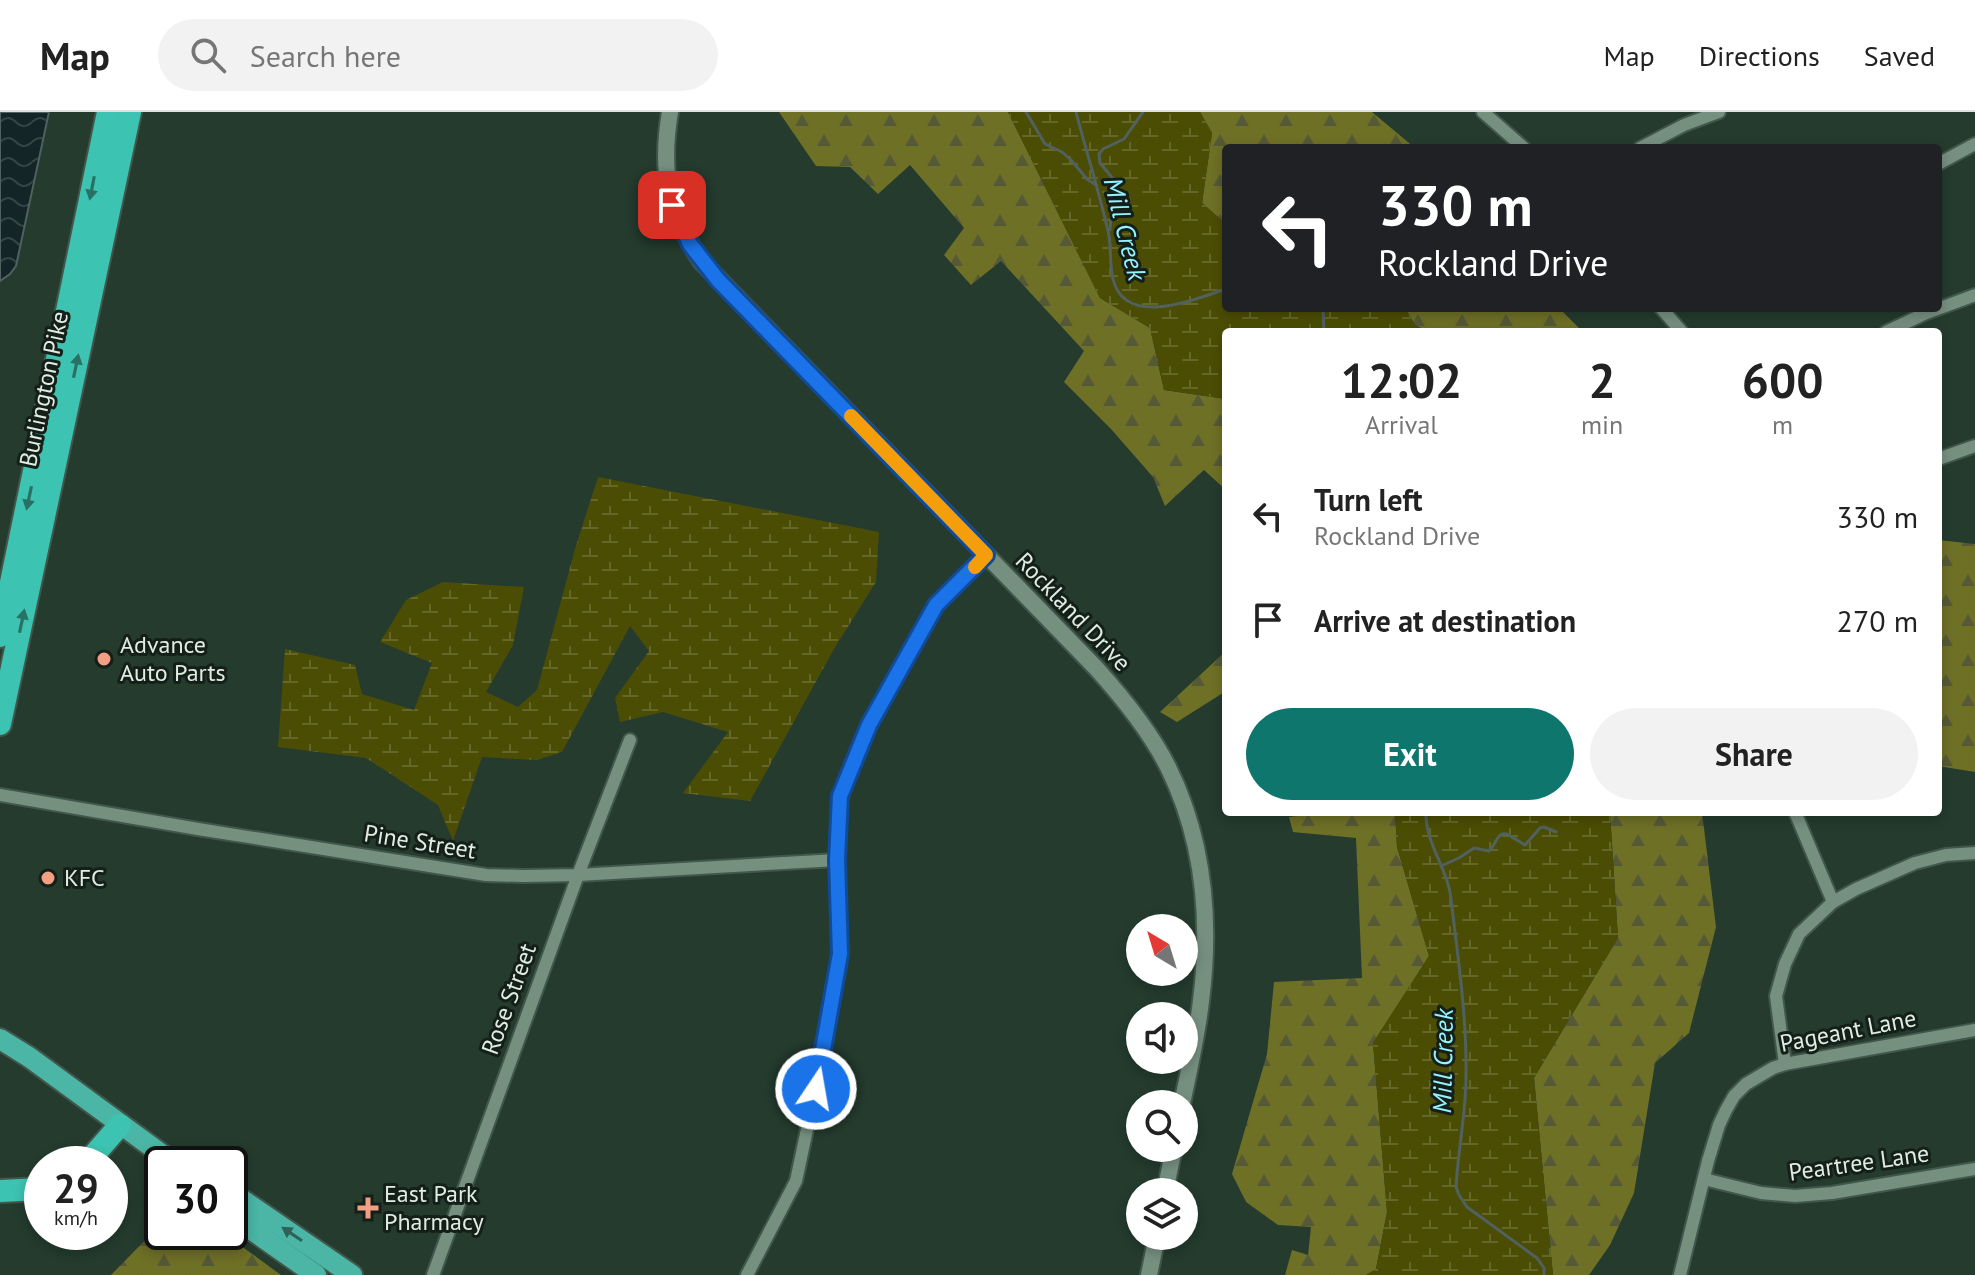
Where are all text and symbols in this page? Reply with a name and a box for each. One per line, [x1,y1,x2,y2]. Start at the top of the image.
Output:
search box [158,19,718,91]
text: Map [40,31,110,80]
icon: search [186,33,230,77]
text: Search here [250,36,401,75]
text: Map [1604,37,1655,74]
text: Directions [1699,37,1820,74]
text: Saved [1864,37,1935,74]
text: 330 m [1378,169,1533,241]
pin [638,171,706,239]
water label: Mill Creek [1097,174,1155,285]
one-way arrow [85,176,98,201]
icon: left [1246,176,1350,280]
icon: arrive [650,183,694,227]
text: Rockland Drive [1378,239,1608,286]
street label: Burlington Pike [12,308,75,469]
text: 12:02 [1341,349,1462,411]
text: 2 [1588,349,1616,411]
text: 600 [1742,349,1823,411]
one-way arrow [70,354,83,379]
text: Arrival [1365,408,1438,441]
text: min [1581,408,1623,441]
text: m [1772,408,1793,441]
text: Turn left [1314,480,1422,519]
one-way arrow [22,486,35,511]
icon: left [1246,494,1290,538]
text: 330 m [1837,497,1918,536]
text: Rockland Drive [1314,519,1480,552]
street label: Rockland Drive [1009,546,1138,678]
icon: arrive [1246,598,1290,642]
text: Arrive at destination [1314,601,1576,640]
text: 270 m [1837,601,1918,640]
one-way arrow [16,608,29,633]
place label: Advance Auto Parts [120,629,226,688]
marker: Advance Auto Parts [95,650,113,668]
button: Exit [1246,708,1574,800]
button: Share [1590,708,1918,800]
street label: Pine Street [362,817,478,866]
place label: KFC [64,862,105,893]
marker: KFC [39,869,57,887]
north arrow [1126,914,1198,986]
map controls [1126,914,1198,1250]
street label: Rose Street [474,939,543,1059]
button: sound [1126,1002,1198,1074]
street label: Pageant Lane [1777,1002,1919,1059]
water label: Mill Creek [1425,1007,1460,1114]
position arrow [774,1047,858,1131]
button: search [1126,1090,1198,1162]
street label: Peartree Lane [1787,1137,1931,1188]
speed limit sign: 30 [144,1146,248,1250]
text: 29 [53,1162,99,1214]
place label: East Park Pharmacy [384,1178,484,1237]
button: layers [1126,1178,1198,1250]
marker: East Park Pharmacy [359,1199,377,1217]
text: km/h [54,1205,98,1231]
one-way arrow [282,1227,303,1242]

